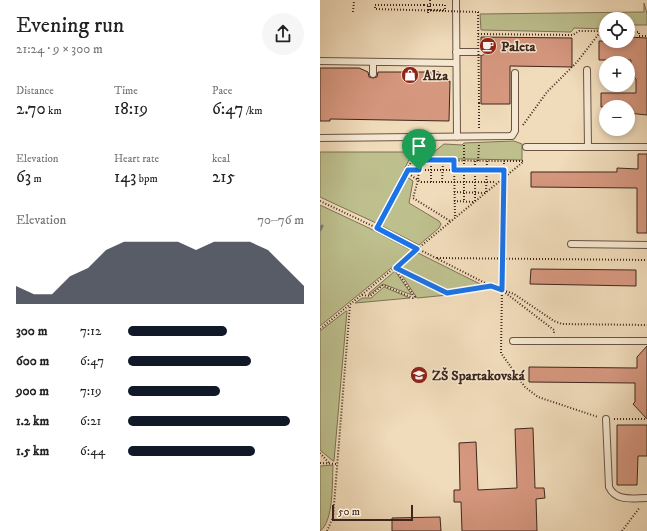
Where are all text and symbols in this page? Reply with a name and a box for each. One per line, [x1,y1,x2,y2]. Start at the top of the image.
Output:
text: Evening run [16,12,124,39]
map controls [599,12,635,136]
button: locate [599,12,635,48]
button: share [262,13,304,55]
cafe icon: Paleta [478,36,498,56]
place label: Paleta [501,38,537,56]
text: 21:24 · 9 × 300 m [16,41,103,57]
button: + [599,56,635,92]
shop icon: Alza [400,65,420,85]
place label: Alza [422,67,449,85]
text: Distance [16,84,54,98]
text: Time [114,84,138,98]
text: Pace [212,84,232,98]
text: 2.70 [16,98,46,120]
text: 18:19 [114,98,148,120]
text: 6:47 [212,98,243,120]
button: − [599,100,635,136]
text: km [46,104,62,118]
text: /km [243,104,263,118]
pin [402,129,436,170]
icon: arrive [408,135,430,157]
text: Elevation [16,152,59,166]
text: Heart rate [114,152,159,166]
text: kcal [212,152,230,166]
text: 63 [16,166,31,188]
text: 143 [114,166,136,188]
text: 215 [212,166,235,188]
text: m [31,172,42,186]
text: bpm [136,172,158,186]
text: Elevation [16,212,66,228]
text: 70–76 m [257,212,304,228]
text: 300 m [16,323,47,339]
text: 7:12 [80,323,101,339]
text: 600 m [16,353,49,369]
text: 6:47 [80,353,104,369]
school or university icon: ZŠ Spartakovská [409,365,429,385]
place label: ZŠ Spartakovská [432,367,526,385]
text: 900 m [16,383,49,399]
text: 7:19 [80,383,101,399]
text: 1.2 km [16,413,49,429]
text: 6:21 [80,413,101,429]
text: 1.5 km [16,443,49,459]
text: 6:44 [80,443,105,459]
scale bar [332,503,413,522]
text: 50 m [338,505,360,519]

